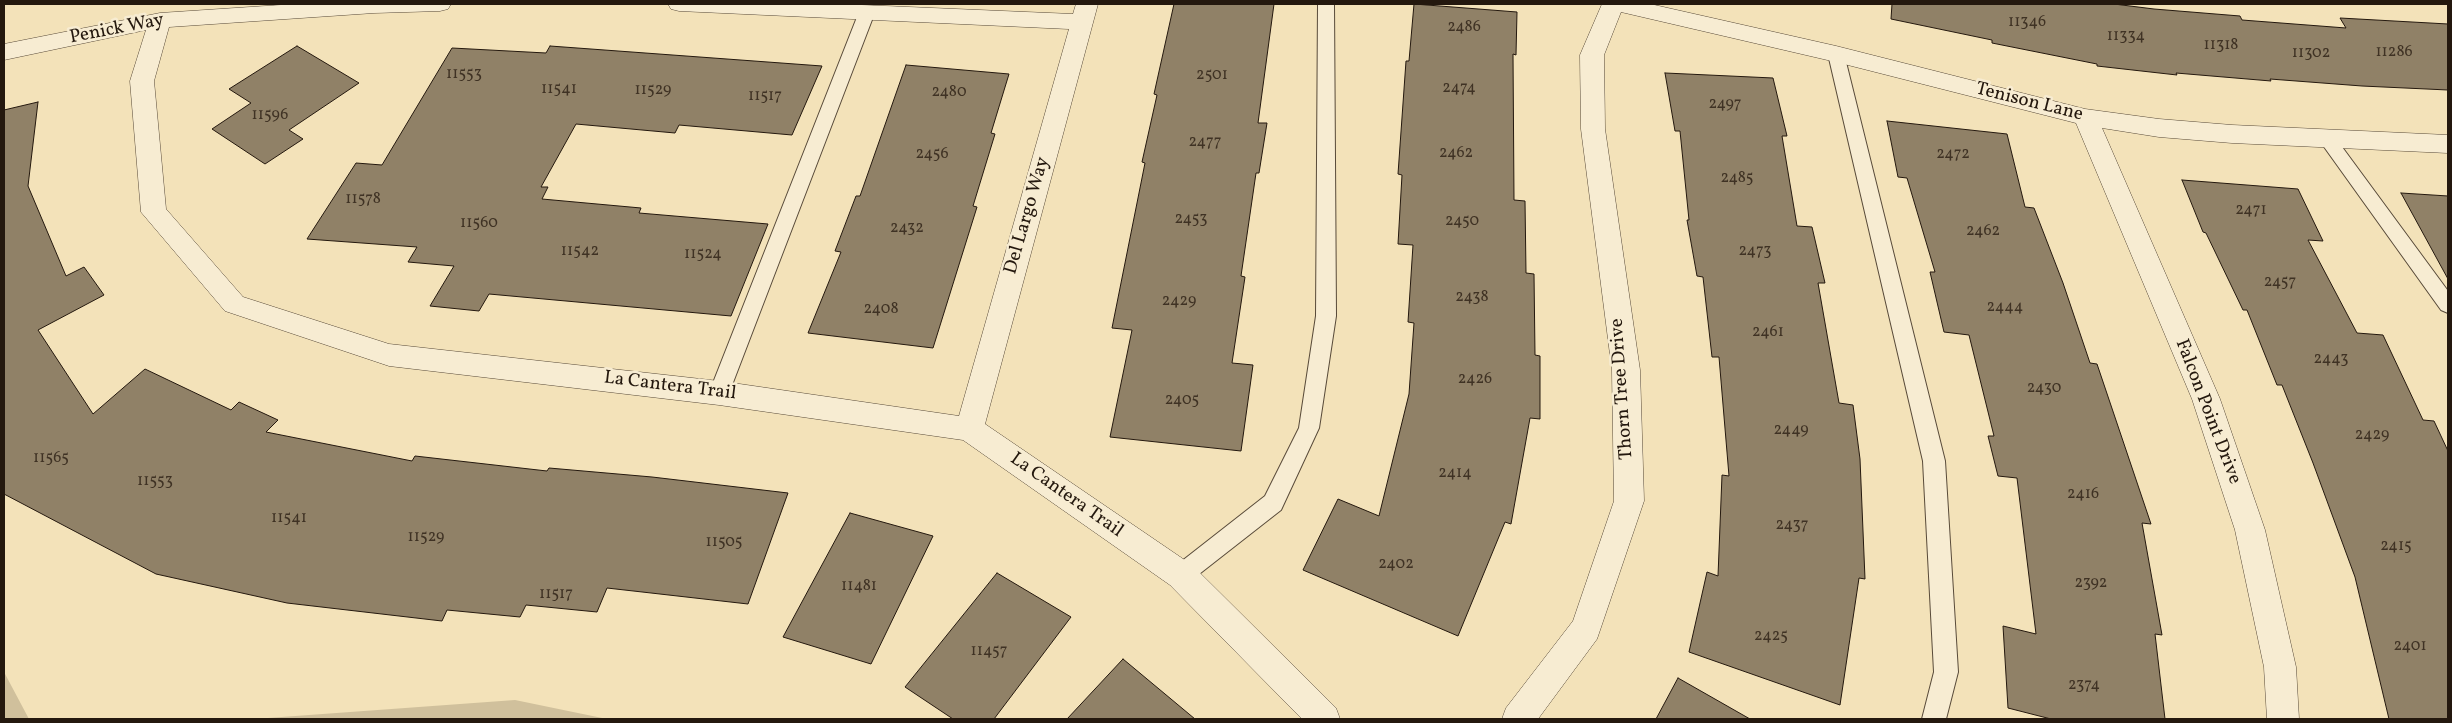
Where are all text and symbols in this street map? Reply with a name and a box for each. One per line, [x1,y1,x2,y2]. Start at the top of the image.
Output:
street label: Penick Way [68,10,166,50]
house number: 11346 [2008,13,2046,33]
house number: 2486 [1447,18,1481,38]
house number: 11334 [2107,27,2145,47]
house number: 11318 [2204,36,2238,56]
house number: 11286 [2375,43,2413,63]
house number: 11302 [2292,44,2330,64]
house number: 11553 [446,65,482,85]
house number: 2501 [1196,66,1228,86]
house number: 2474 [1442,79,1476,99]
street label: Tenison Lane [1973,79,2085,127]
house number: 11541 [541,80,577,100]
house number: 11529 [635,81,671,101]
house number: 2480 [931,83,967,103]
house number: 11517 [748,87,782,107]
house number: 2497 [1708,95,1742,115]
house number: 11596 [252,106,288,126]
house number: 2477 [1188,133,1222,153]
house number: 2462 [1439,144,1473,164]
house number: 2456 [916,145,948,165]
house number: 2472 [1936,145,1970,165]
street label: Del Largo Way [1000,155,1056,277]
house number: 2485 [1720,169,1754,189]
house number: 11578 [345,190,381,210]
house number: 2471 [2235,201,2267,221]
house number: 2453 [1174,210,1208,230]
house number: 2450 [1445,212,1479,232]
house number: 11560 [460,214,498,234]
house number: 2432 [890,219,924,239]
house number: 2462 [1966,222,2000,242]
house number: 11542 [561,242,599,262]
house number: 2473 [1738,242,1772,262]
house number: 11524 [684,245,722,265]
house number: 2457 [2264,273,2296,293]
house number: 2438 [1455,288,1489,308]
house number: 2429 [1162,292,1196,312]
house number: 2444 [1987,298,2023,318]
house number: 2408 [863,300,899,320]
street label: Thorn Tree Drive [1607,317,1639,461]
house number: 2461 [1752,323,1784,343]
street label: Falcon Point Drive [2169,336,2245,488]
house number: 2443 [2314,350,2348,370]
street label: La Cantera Trail [603,368,737,406]
house number: 2426 [1458,370,1492,390]
house number: 2430 [2027,379,2061,399]
house number: 2405 [1165,391,1199,411]
house number: 2449 [1773,421,1809,441]
house number: 2429 [2355,426,2389,446]
house number: 11565 [33,449,69,469]
street label: La Cantera Trail [1005,449,1127,543]
house number: 2414 [1438,464,1472,484]
house number: 11553 [137,472,173,492]
house number: 2416 [2067,485,2099,505]
house number: 11541 [271,509,307,529]
house number: 2437 [1776,516,1808,536]
house number: 11529 [408,528,444,548]
house number: 11505 [706,533,742,553]
house number: 2415 [2380,537,2412,557]
house number: 2402 [1378,555,1414,575]
house number: 2392 [2075,574,2107,594]
house number: 11481 [841,577,877,597]
house number: 11517 [539,585,573,605]
house number: 2425 [1754,627,1788,647]
house number: 2401 [2393,637,2427,657]
house number: 11457 [971,642,1007,662]
house number: 2374 [2068,676,2100,696]

